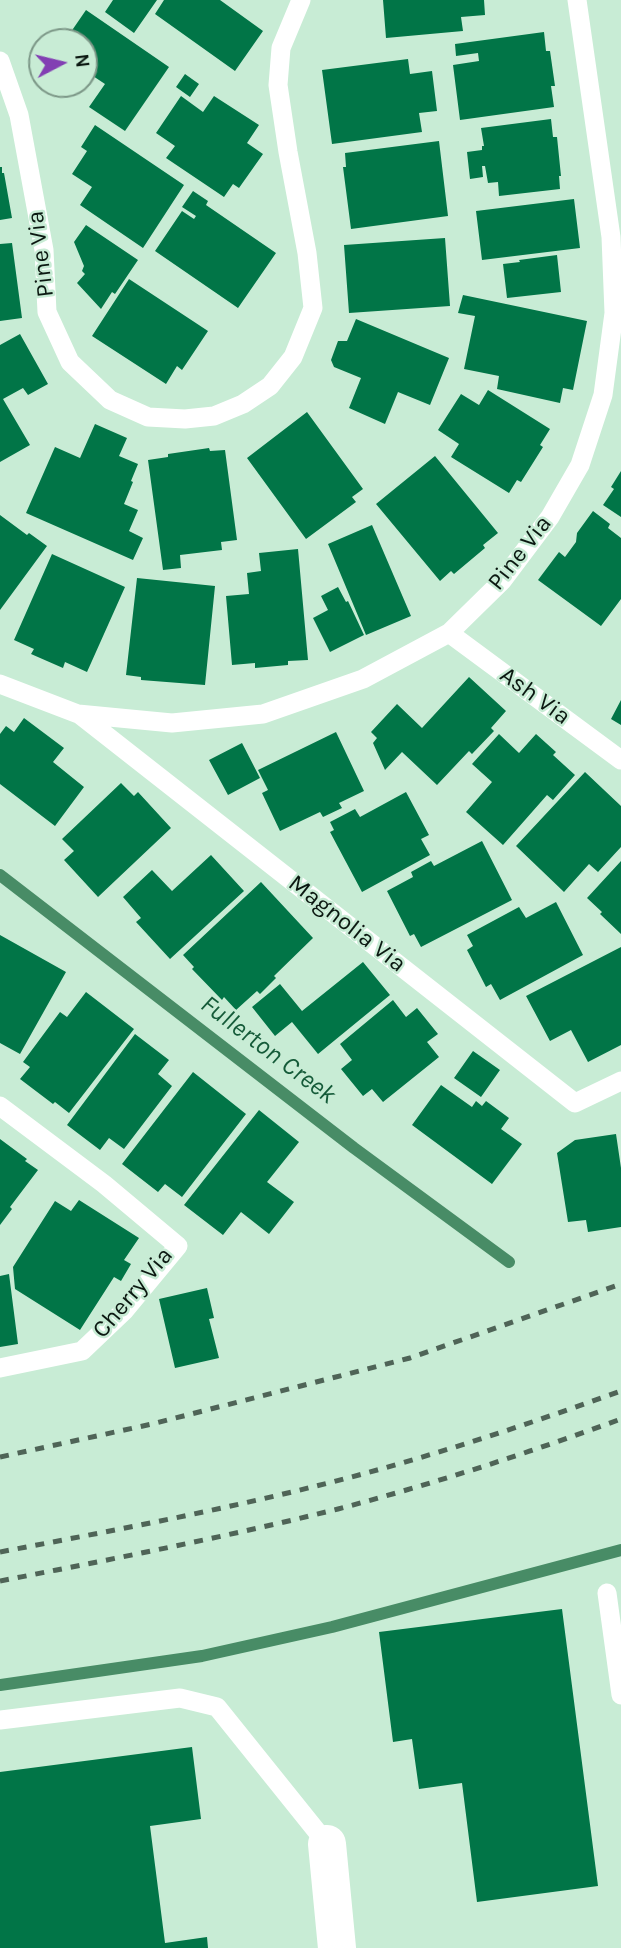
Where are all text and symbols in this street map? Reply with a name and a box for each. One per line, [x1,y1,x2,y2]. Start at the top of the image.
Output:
north arrow [28,28,98,98]
text: N [70,53,94,69]
street label: Pine Via [21,209,61,299]
street label: Pine Via [482,510,558,596]
street label: Ash Via [494,661,576,731]
street label: Magnolia Via [282,869,412,979]
water label: Fullerton Creek [194,989,342,1111]
street label: Cherry Via [87,1242,179,1344]

